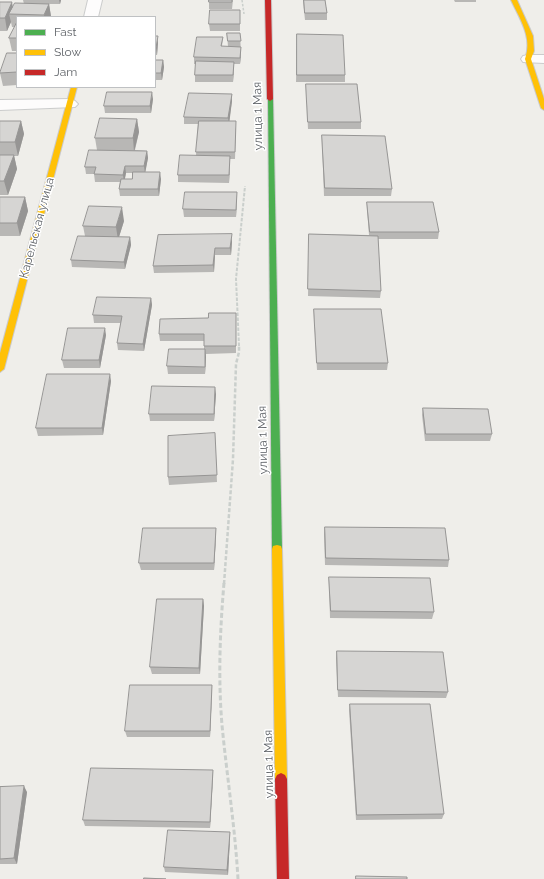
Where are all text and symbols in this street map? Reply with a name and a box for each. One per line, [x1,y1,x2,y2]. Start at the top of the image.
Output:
legend [16,16,156,88]
text: Fast [54,25,77,39]
text: Slow [54,45,81,59]
text: Jam [54,65,77,79]
street label: улица 1 Мая [250,82,266,150]
street label: Карельская улица [17,176,57,280]
street label: улица 1 Мая [255,406,271,474]
street label: улица 1 Мая [261,730,277,798]

